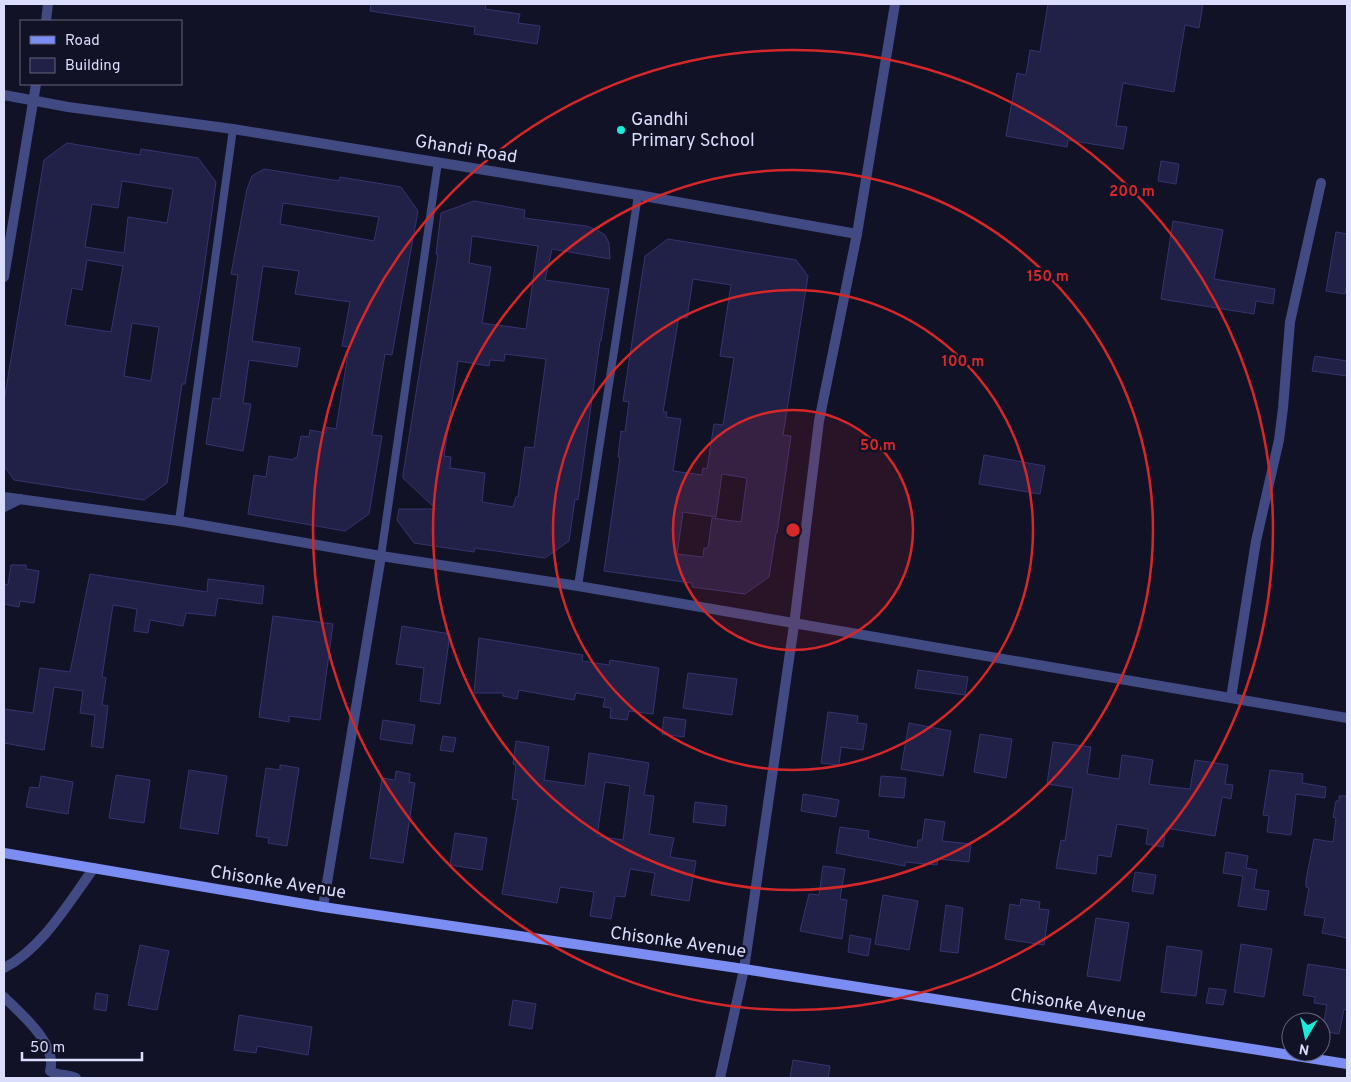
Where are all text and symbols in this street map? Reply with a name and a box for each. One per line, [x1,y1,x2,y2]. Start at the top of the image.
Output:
legend [20,20,182,85]
text: Road [65,32,100,51]
text: Building [65,57,120,76]
place label: Gandhi Primary School [631,109,755,153]
marker: Gandhi Primary School [615,124,627,136]
street label: Ghandi Road [413,131,519,169]
text: 200 m [1109,183,1155,202]
text: 150 m [1027,268,1069,287]
text: 100 m [942,353,984,372]
text: 50 m [860,437,896,456]
centre of rings [784,521,802,539]
street label: Chisonke Avenue [208,861,348,905]
street label: Chisonke Avenue [609,922,747,964]
street label: Chisonke Avenue [1008,984,1148,1028]
north arrow [1281,1012,1331,1062]
scale bar [22,1030,142,1062]
text: 50 m [30,1039,65,1058]
text: N [1298,1039,1311,1058]

